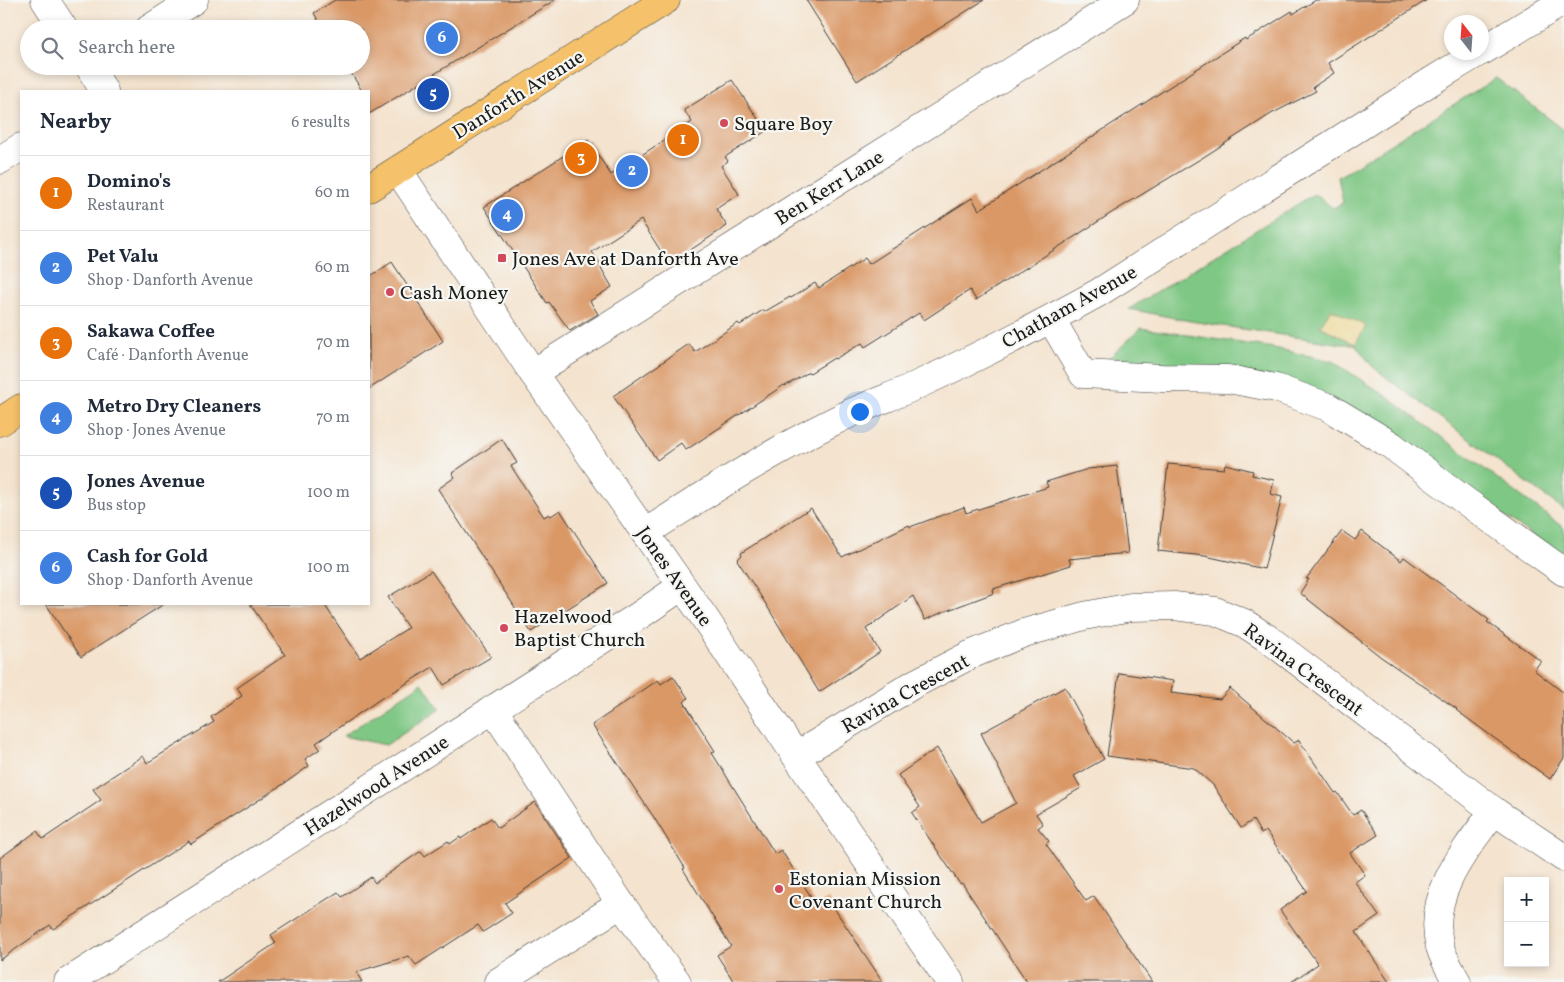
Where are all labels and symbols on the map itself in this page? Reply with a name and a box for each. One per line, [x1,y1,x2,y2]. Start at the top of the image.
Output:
north arrow [1444,15,1489,60]
pin: 6 [426,19,458,57]
street label: Danforth Avenue [448,44,590,148]
pin: 5 [417,75,449,113]
place label: Square Boy [734,111,833,139]
marker: Square Boy [718,117,730,129]
pin: 1 [667,121,699,159]
pin: 3 [565,139,597,177]
street label: Ben Kerr Lane [770,144,890,233]
pin: 2 [616,152,648,190]
pin: 4 [491,196,523,234]
place label: Jones Ave at Danforth Ave [512,246,739,274]
marker: Jones Ave at Danforth Ave [496,252,508,264]
street label: Chatham Avenue [997,259,1143,357]
place label: Cash Money [400,280,509,308]
marker: Cash Money [384,286,396,298]
your location [847,399,873,425]
street label: Jones Avenue [628,521,718,633]
place label: Hazelwood Baptist Church [514,604,646,655]
street label: Ravina Crescent [1237,617,1369,724]
marker: Hazelwood Baptist Church [498,622,510,634]
street label: Ravina Crescent [837,648,975,742]
street label: Hazelwood Avenue [299,729,455,844]
place label: Estonian Mission Covenant Church [789,866,942,917]
marker: Estonian Mission Covenant Church [773,883,785,895]

